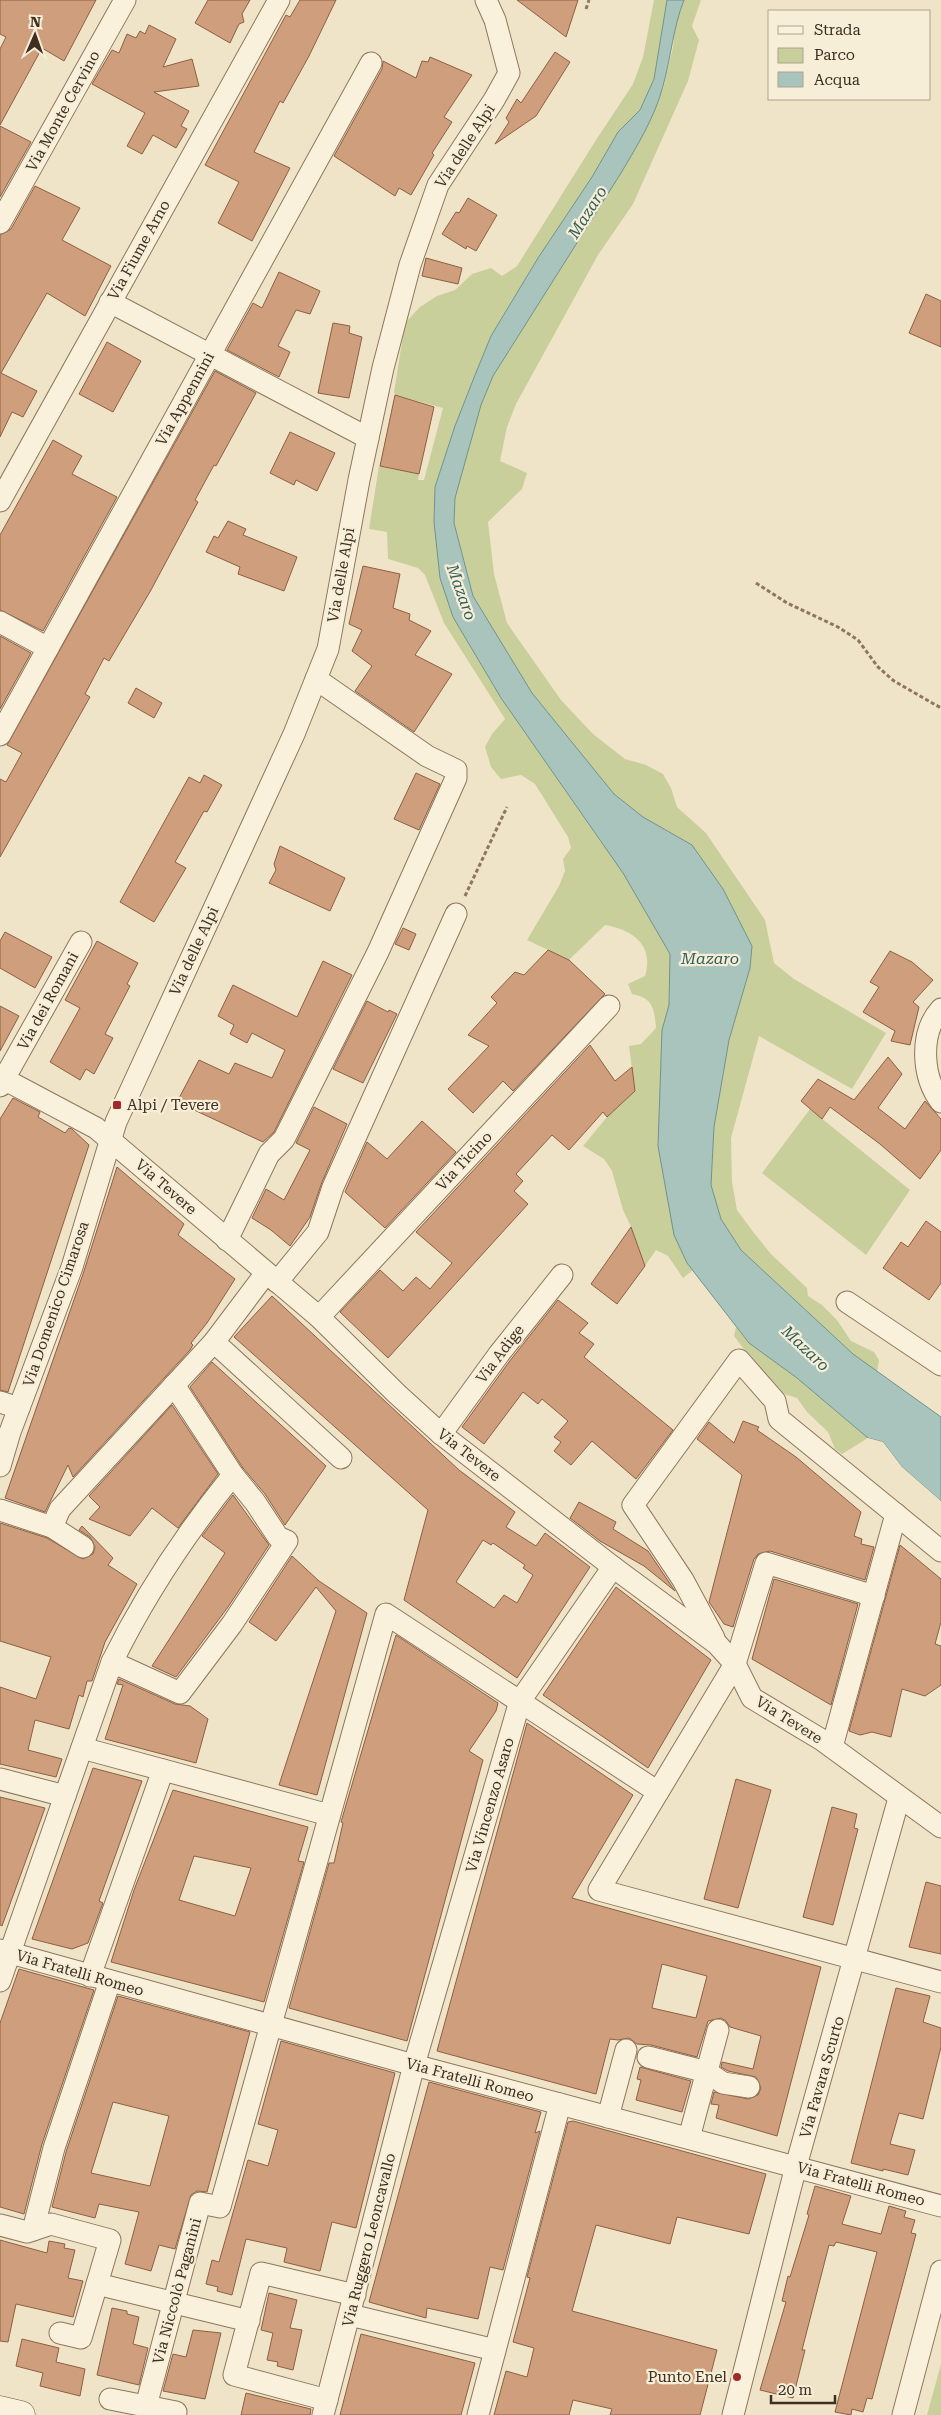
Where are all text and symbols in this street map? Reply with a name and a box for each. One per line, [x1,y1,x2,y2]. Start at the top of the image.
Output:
north arrow [10,10,60,60]
legend [768,10,931,100]
text: N [30,14,41,30]
text: Strada [814,21,861,39]
text: Parco [814,46,855,64]
street label: Via Monte Cervino [22,47,104,175]
text: Acqua [814,71,860,89]
street label: Via delle Alpi [431,101,499,191]
water label: Mazaro [563,183,611,243]
street label: Via Fiume Arno [104,197,174,303]
street label: Via Appennini [152,349,218,449]
street label: Via delle Alpi [324,526,358,624]
water label: Mazaro [442,561,480,623]
street label: Via delle Alpi [166,903,223,998]
street label: Via dei Romani [14,949,82,1053]
water label: Mazaro [680,949,739,968]
place label: Alpi / Tevere [127,1096,219,1114]
marker: Alpi / Tevere [111,1099,123,1111]
street label: Via Ticino [432,1128,496,1194]
street label: Via Tevere [132,1156,200,1218]
street label: Via Domenico Cimarosa [19,1219,93,1389]
street label: Via Adige [472,1321,528,1387]
water label: Mazaro [777,1321,833,1375]
street label: Via Tevere [434,1425,504,1485]
street label: Via Tevere [752,1692,826,1748]
street label: Via Vincenzo Asaro [462,1735,518,1875]
street label: Via Fratelli Romeo [14,1946,146,2000]
street label: Via Favara Scurto [796,2014,848,2140]
street label: Via Fratelli Romeo [404,2054,536,2106]
street label: Via Ruggero Leoncavallo [339,2151,399,2329]
street label: Via Fratelli Romeo [795,2158,927,2210]
street label: Via Niccolò Paganini [149,2216,205,2366]
place label: Punto Enel [648,2368,727,2386]
marker: Punto Enel [731,2371,743,2383]
scale bar [771,2372,835,2404]
text: 20 m [778,2381,813,2399]

